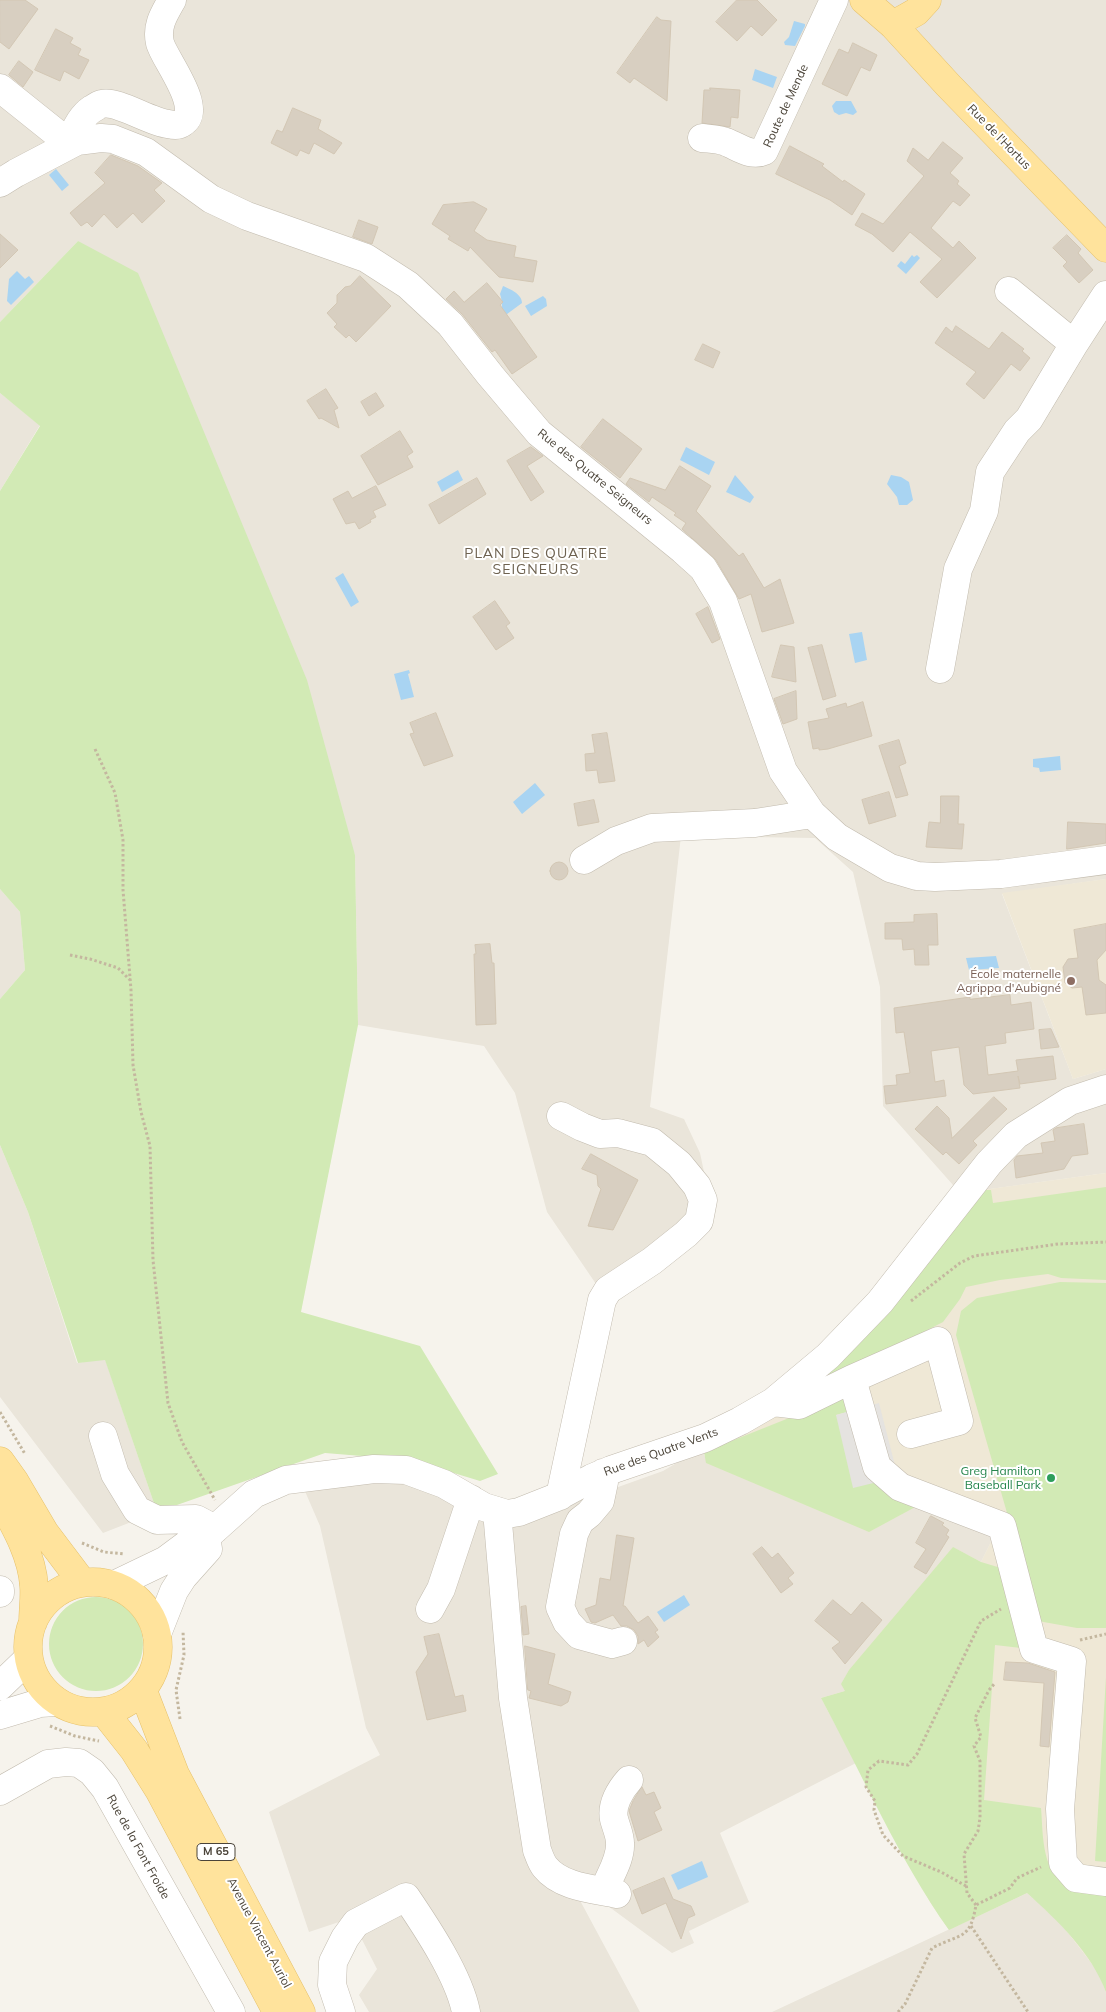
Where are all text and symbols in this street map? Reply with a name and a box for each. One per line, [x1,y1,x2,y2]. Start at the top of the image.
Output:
street label: Route de Mende [760,62,812,150]
street label: Rue de l'Hortus [964,101,1034,173]
street label: Rue des Quatre Seigneurs [534,426,656,528]
district label: PLAN DES QUATRE SEIGNEURS [462,546,610,578]
place label: École maternelle Agrippa d'Aubigné [957,967,1061,995]
marker: École maternelle Agrippa d'Aubigné [1065,975,1077,987]
street label: Rue des Quatre Vents [602,1425,720,1479]
place label: Greg Hamilton Baseball Park [960,1464,1041,1492]
marker: Greg Hamilton Baseball Park [1045,1472,1057,1484]
street label: Rue de la Font Froide [103,1792,173,1902]
road number: M 65 [197,1844,235,1860]
street label: Avenue Vincent Auriol [224,1876,294,1990]

